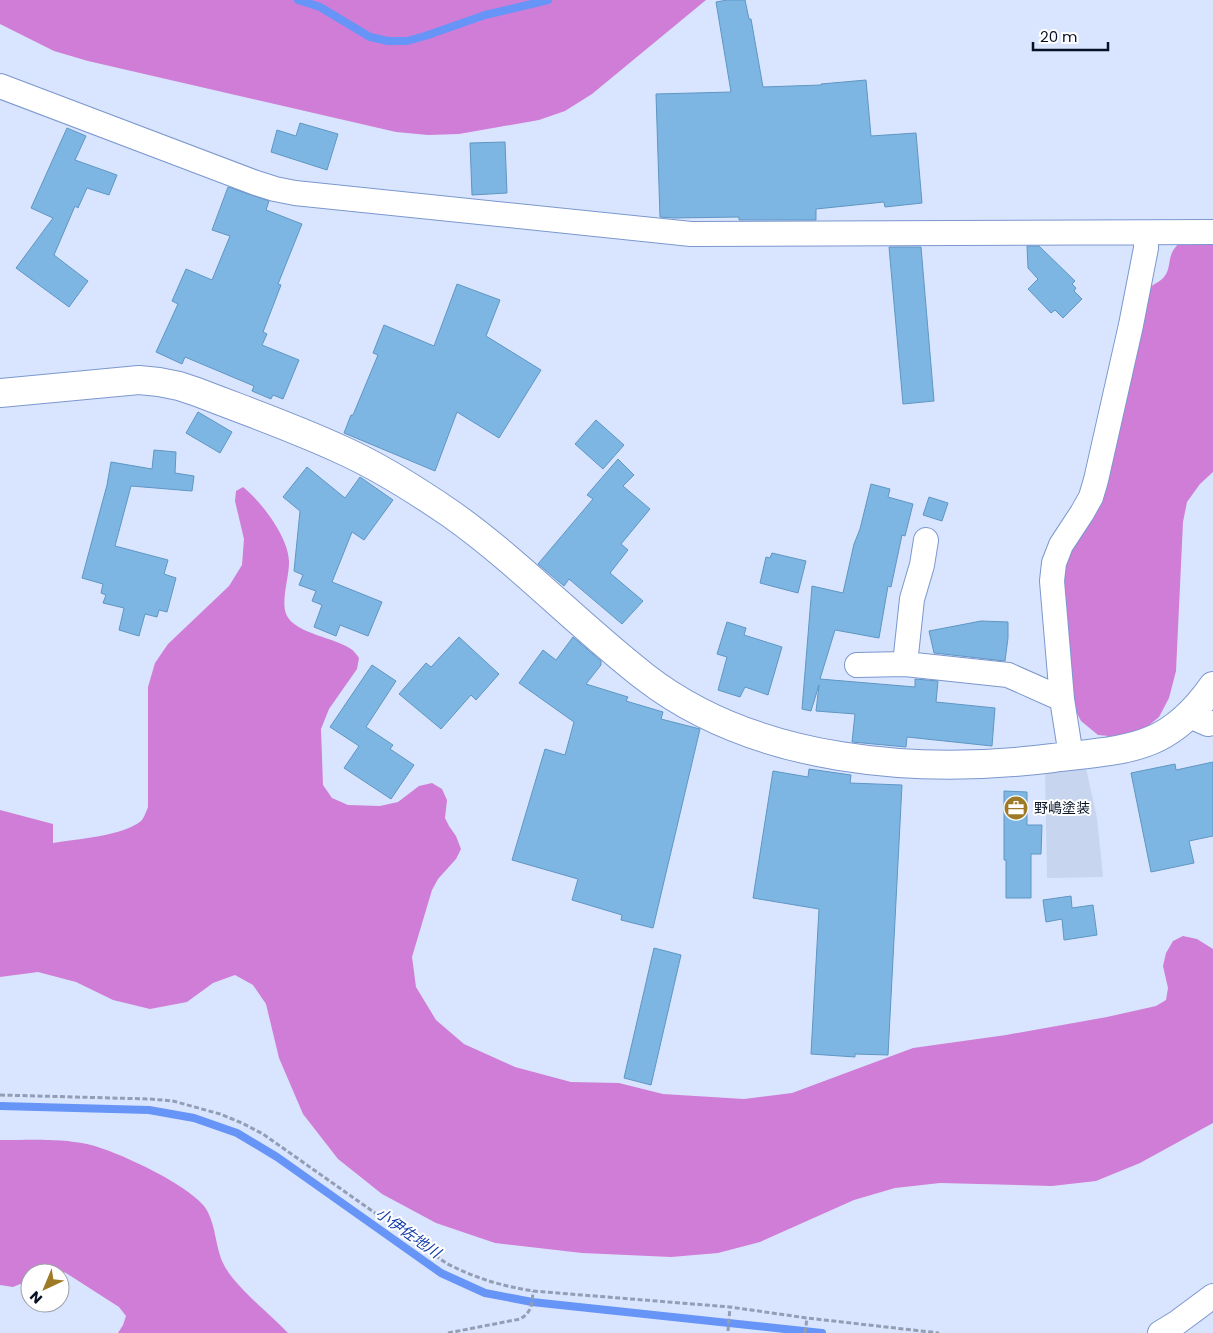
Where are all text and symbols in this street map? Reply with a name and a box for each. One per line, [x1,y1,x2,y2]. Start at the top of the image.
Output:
scale bar [1033,20,1108,52]
text: 20 m [1040,26,1078,47]
office icon: 野嶋塗装 [1003,795,1029,821]
place label: 野嶋塗装 [1034,798,1090,818]
water label: 小伊佐地川 [372,1202,447,1264]
north arrow [20,1263,70,1313]
text: N [25,1287,47,1308]

